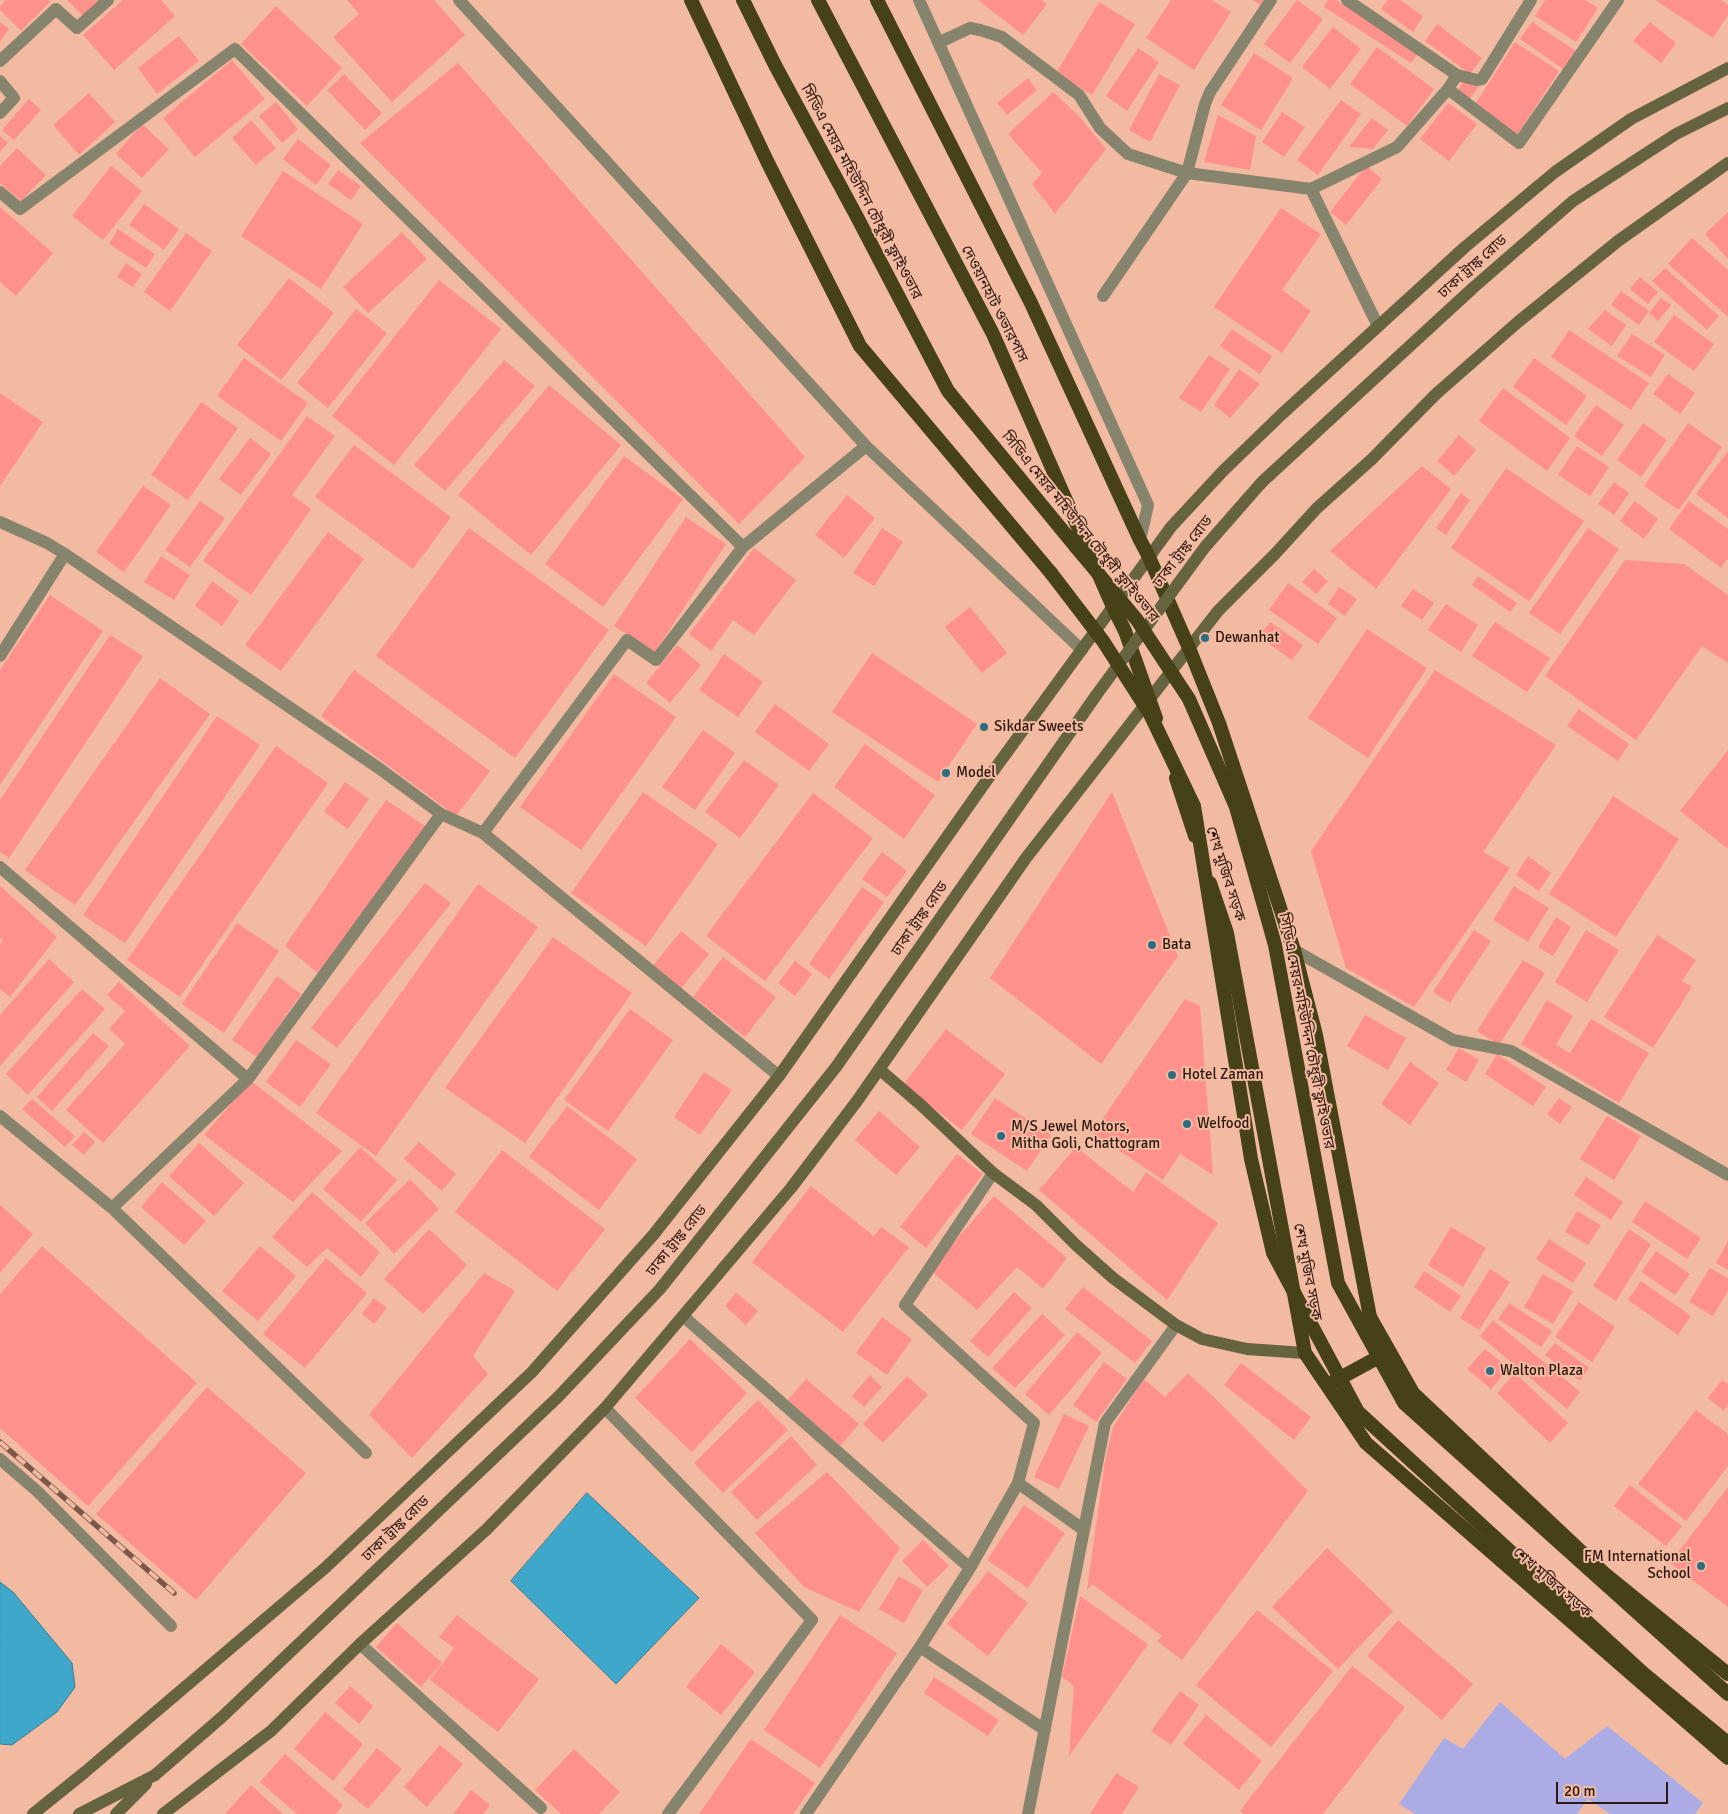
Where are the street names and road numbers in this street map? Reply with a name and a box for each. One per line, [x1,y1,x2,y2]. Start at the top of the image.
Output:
street label: সিডিএ মেয়র মহিউদ্দিন চৌধুরী ফ্লাইওভার [797,82,925,302]
street label: ঢাকা ট্রাঙ্ক রোড [1435,231,1511,303]
street label: দেওয়ানহাট ওভারপাস [957,242,1031,366]
street label: সিডিএ মেয়র মহিউদ্দিন চৌধুরী ফ্লাইওভার [997,428,1163,626]
street label: ঢাকা ট্রাঙ্ক রোড [1149,512,1217,592]
street label: শেখ মুজিব সড়ক [1201,824,1249,924]
street label: ঢাকা ট্রাঙ্ক রোড [888,878,952,960]
street label: সিডিএ মেয়র মহিউদ্দিন চৌধুরী ফ্লাইওভার [1274,911,1338,1151]
street label: ঢাকা ট্রাঙ্ক রোড [643,1202,711,1280]
street label: শেখ মুজিব সড়ক [1289,1222,1325,1322]
street label: ঢাকা ট্রাঙ্ক রোড [359,1492,433,1566]
street label: শেখ মুজিব সড়ক [1509,1544,1595,1622]

